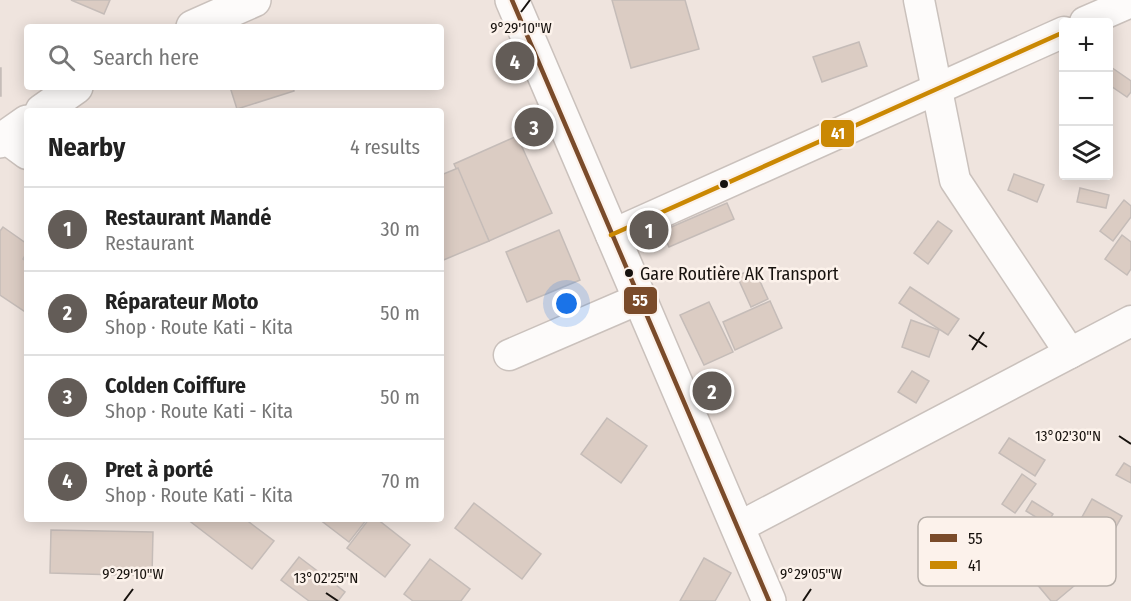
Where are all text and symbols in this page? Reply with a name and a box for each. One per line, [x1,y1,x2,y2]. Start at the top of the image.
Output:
map controls [1059,18,1113,180]
button: + [1059,18,1113,72]
text: 9°29'10"W [490,19,552,37]
search box [24,24,444,90]
pin: 4 [496,38,534,84]
icon: search [45,41,78,74]
text: Search here [93,44,199,71]
button: − [1059,72,1113,126]
pin: 3 [514,104,554,150]
line badge: 41 [820,119,855,148]
text: 41 [831,124,845,143]
button: layers [1059,126,1113,180]
text: Nearby [48,132,125,163]
text: 4 results [350,135,420,159]
unlabelled marker [718,178,730,190]
text: Restaurant Mandé [105,204,271,231]
pin: 1 [630,208,668,252]
text: 1 [63,217,72,241]
text: 30 m [380,217,420,241]
text: Restaurant [105,231,194,255]
place label: Gare Routière AK Transport [640,263,839,285]
marker: Gare Routière AK Transport [623,267,635,279]
line badge: 55 [623,286,658,315]
text: Réparateur Moto [105,288,258,315]
your location [552,289,581,318]
text: 55 [632,291,648,310]
text: 2 [63,301,72,325]
text: 50 m [380,301,420,325]
text: Shop · Route Kati - Kita [105,315,293,339]
pin: 2 [692,368,732,414]
text: Colden Coiffure [105,372,246,399]
text: 3 [63,385,72,409]
text: 50 m [380,385,420,409]
text: Shop · Route Kati - Kita [105,399,293,423]
text: 13°02'30"N [1035,427,1101,445]
text: Pret à porté [105,456,213,483]
text: 4 [62,469,73,493]
text: 70 m [382,469,420,493]
text: Shop · Route Kati - Kita [105,483,293,507]
legend [918,517,1116,586]
text: 55 [968,529,983,548]
text: 41 [968,556,981,575]
text: 9°29'10"W [102,565,164,583]
text: 9°29'05"W [780,565,842,583]
text: 13°02'25"N [294,569,358,587]

